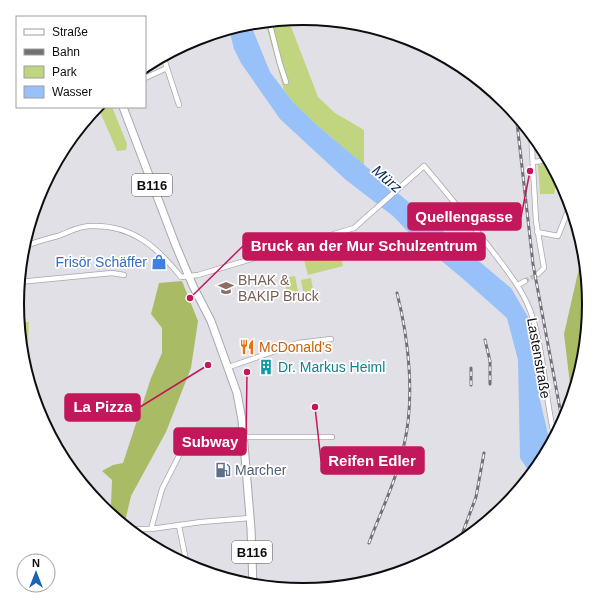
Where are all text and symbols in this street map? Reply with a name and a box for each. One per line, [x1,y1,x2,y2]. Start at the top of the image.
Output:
legend [16,16,146,108]
text: Straße [52,25,88,39]
text: Bahn [52,45,80,59]
text: Park [52,65,78,79]
text: Wasser [52,85,92,99]
water label: Mürz [369,161,406,196]
road number: B116 [132,174,172,196]
callout: Quellengasse [408,203,521,230]
text: Quellengasse [415,208,513,225]
callout: Bruck an der Mur Schulzentrum [243,233,485,260]
text: Bruck an der Mur Schulzentrum [251,237,477,254]
shop icon: Frisör Schäffer [150,253,168,271]
place label: Frisör Schäffer [55,254,147,270]
place label: BHAK & BAKIP Bruck [238,272,320,304]
school or university icon: BHAK & BAKIP Bruck [217,279,235,297]
street label: Lastenstraße [524,316,554,400]
restaurant icon: McDonald's [238,338,256,356]
place label: McDonald's [259,339,332,355]
building icon: Dr. Markus Heiml [257,358,275,376]
place label: Dr. Markus Heiml [278,359,385,375]
callout: La Pizza [65,394,140,421]
text: La Pizza [73,398,133,415]
callout: Subway [174,428,246,455]
text: Subway [182,433,239,450]
callout: Reifen Edler [321,447,424,474]
text: Reifen Edler [328,452,416,469]
fuel station icon: Marcher [214,461,232,479]
place label: Marcher [235,462,287,478]
road number: B116 [232,541,272,563]
north arrow [16,553,56,593]
text: N [32,557,40,569]

